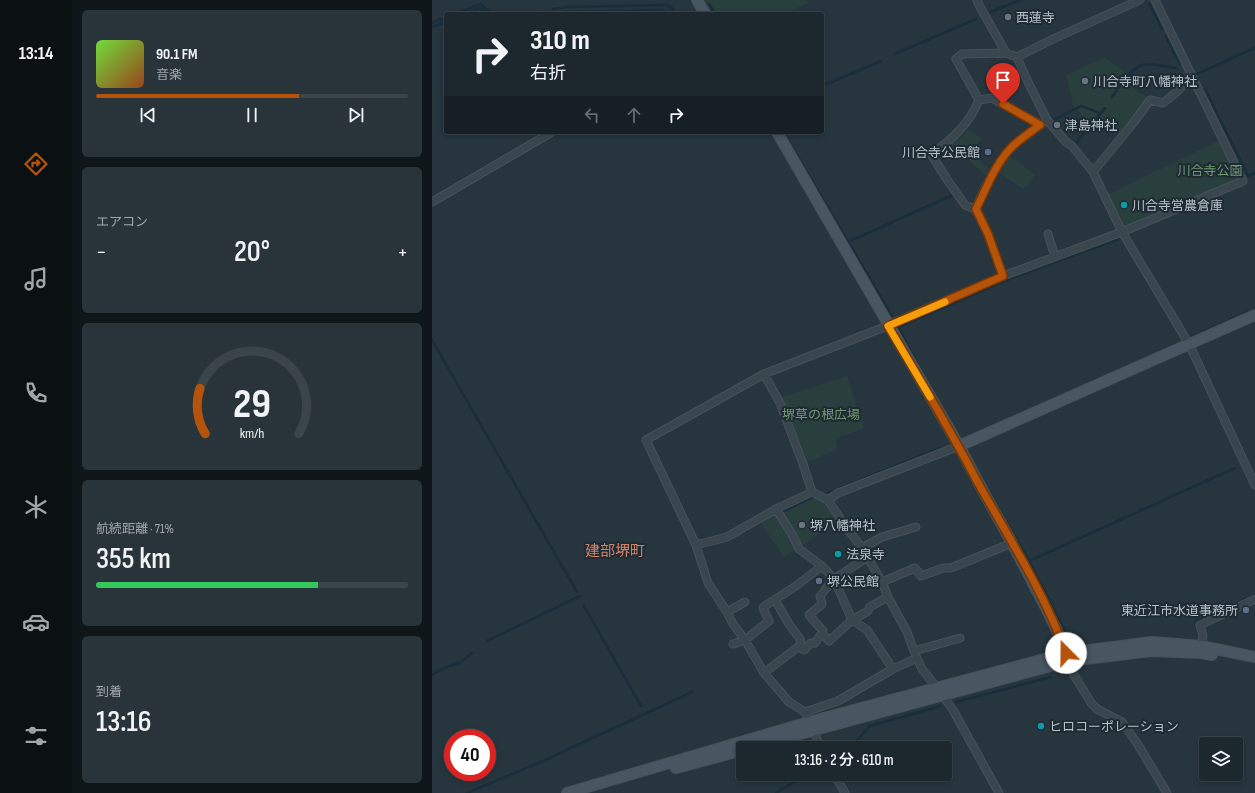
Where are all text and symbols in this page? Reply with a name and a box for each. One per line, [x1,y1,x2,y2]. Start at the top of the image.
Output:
place label: 西蓮寺 [1016,10,1055,26]
marker: 西蓮寺 [1003,12,1013,22]
text: 310 m [530,24,590,57]
icon: right [464,28,516,80]
text: 13:14 [19,43,53,64]
text: 90.1 FM [156,45,197,64]
text: 右折 [530,63,566,84]
pin [986,63,1020,104]
text: 音楽 [156,67,182,83]
icon: arrive [992,69,1014,91]
place label: 川合寺町八幡神社 [1093,74,1197,90]
marker: 川合寺町八幡神社 [1080,76,1090,86]
icon: previous [137,104,159,126]
icon: pause [241,104,263,126]
icon: next [345,104,367,126]
icon: left [581,104,603,126]
icon: ahead [623,104,645,126]
icon: right [665,104,687,126]
place label: 津島神社 [1065,118,1117,134]
marker: 津島神社 [1052,120,1062,130]
place label: 川合寺公民館 [902,145,980,161]
marker: 川合寺公民館 [983,147,993,157]
icon: directions [22,150,50,178]
park label: 川合寺公園 [1177,163,1243,179]
place label: 川合寺営農倉庫 [1132,198,1223,214]
marker: 川合寺営農倉庫 [1119,200,1129,210]
text: エアコン [96,214,148,230]
text: 20° [234,234,270,270]
text: − [96,239,107,266]
text: + [397,239,408,266]
icon: music [22,265,50,293]
icon: phone [22,379,50,407]
text: 29 [233,380,271,429]
park label: 堺草の根広場 [782,407,860,423]
text: km/h [240,425,264,442]
icon: climate [22,493,50,521]
place label: 堺八幡神社 [810,518,875,534]
marker: 堺八幡神社 [797,520,807,530]
text: 航続距離 · 71% [96,521,174,537]
text: 355 km [96,541,171,577]
district label: 建部堺町 [585,542,645,561]
place label: 法泉寺 [846,547,885,563]
marker: 法泉寺 [833,549,843,559]
place label: 堺公民館 [827,574,879,590]
marker: 堺公民館 [814,576,824,586]
place label: 東近江市水道事務所 [1121,603,1238,619]
marker: 東近江市水道事務所 [1241,605,1251,615]
icon: car [22,608,50,636]
position arrow [1045,632,1087,674]
text: 到着 [96,684,122,700]
text: 13:16 [96,704,152,740]
place label: ヒロコーポレーション [1049,719,1179,735]
marker: ヒロコーポレーション [1036,721,1046,731]
icon: filters [22,722,50,750]
speed limit sign: 40 [444,729,496,781]
map controls [1199,737,1243,781]
button: layers [1199,737,1243,781]
text: 13:16 · 2 分 · 610 m [794,751,894,770]

